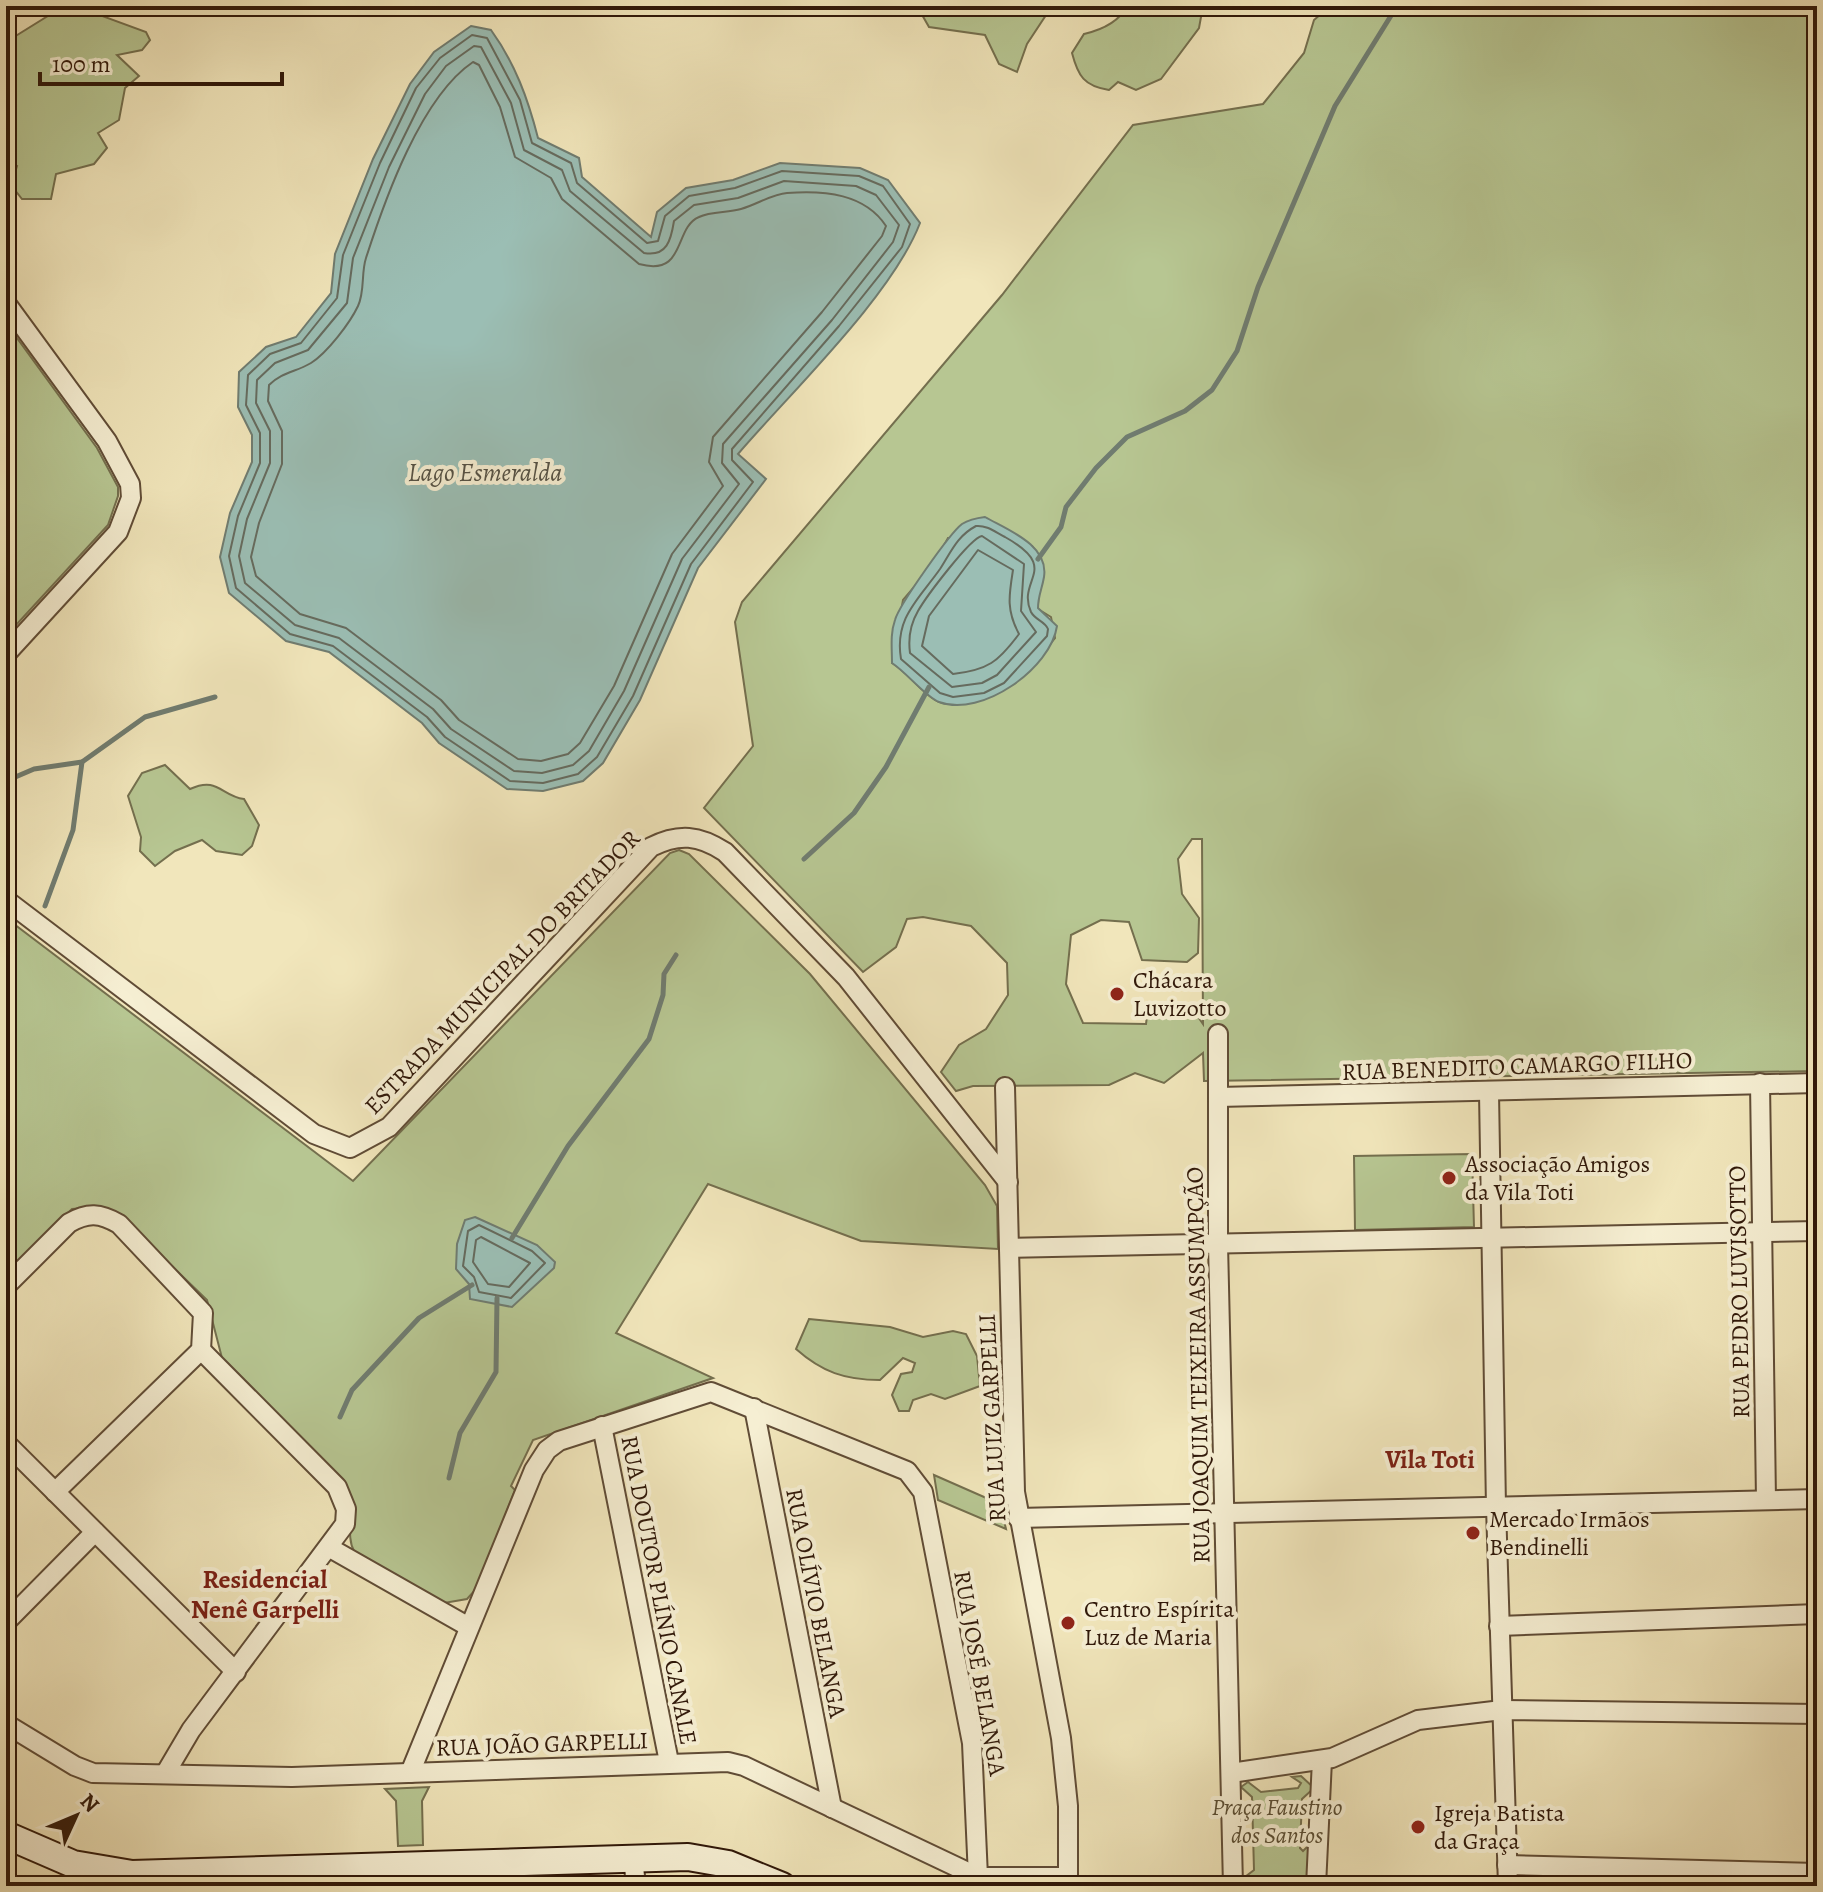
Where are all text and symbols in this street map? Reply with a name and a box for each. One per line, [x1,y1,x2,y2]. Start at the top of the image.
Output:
scale bar [40,36,282,86]
text: 100 m [52,48,111,80]
water label: Lago Esmeralda [408,455,562,490]
street label: ESTRADA MUNICIPAL DO BRITADOR [357,823,647,1121]
place label: Chácara Luvizotto [1133,964,1226,1024]
marker: Chácara Luvizotto [1108,985,1126,1003]
street label: RUA BENEDITO CAMARGO FILHO [1341,1044,1693,1088]
place label: Associação Amigos da Vila Toti [1464,1148,1650,1208]
street label: RUA PEDRO LUVISOTTO [1721,1165,1757,1419]
street label: RUA JOAQUIM TEIXEIRA ASSUMPÇÃO [1179,1166,1217,1564]
marker: Associação Amigos da Vila Toti [1440,1169,1458,1187]
street label: RUA LUIZ GARPELLI [971,1313,1013,1523]
street label: RUA DOUTOR PLÍNIO CANALE [613,1433,705,1747]
district label: Vila Toti [1384,1442,1475,1477]
street label: RUA OLÍVIO BELANGA [778,1485,854,1721]
place label: Mercado Irmãos Bendinelli [1489,1503,1650,1563]
marker: Mercado Irmãos Bendinelli [1464,1524,1482,1542]
district label: Residencial Nenê Garpelli [191,1562,339,1627]
street label: RUA JOSÉ BELANGA [946,1568,1014,1779]
place label: Centro Espírita Luz de Maria [1084,1593,1235,1653]
marker: Centro Espírita Luz de Maria [1059,1614,1077,1632]
street label: RUA JOÃO GARPELLI [435,1724,649,1764]
north arrow [36,1776,116,1856]
text: N [73,1787,106,1819]
park label: Praça Faustino dos Santos [1211,1791,1343,1851]
place label: Igreja Batista da Graça [1434,1797,1566,1857]
marker: Igreja Batista da Graça [1409,1818,1427,1836]

